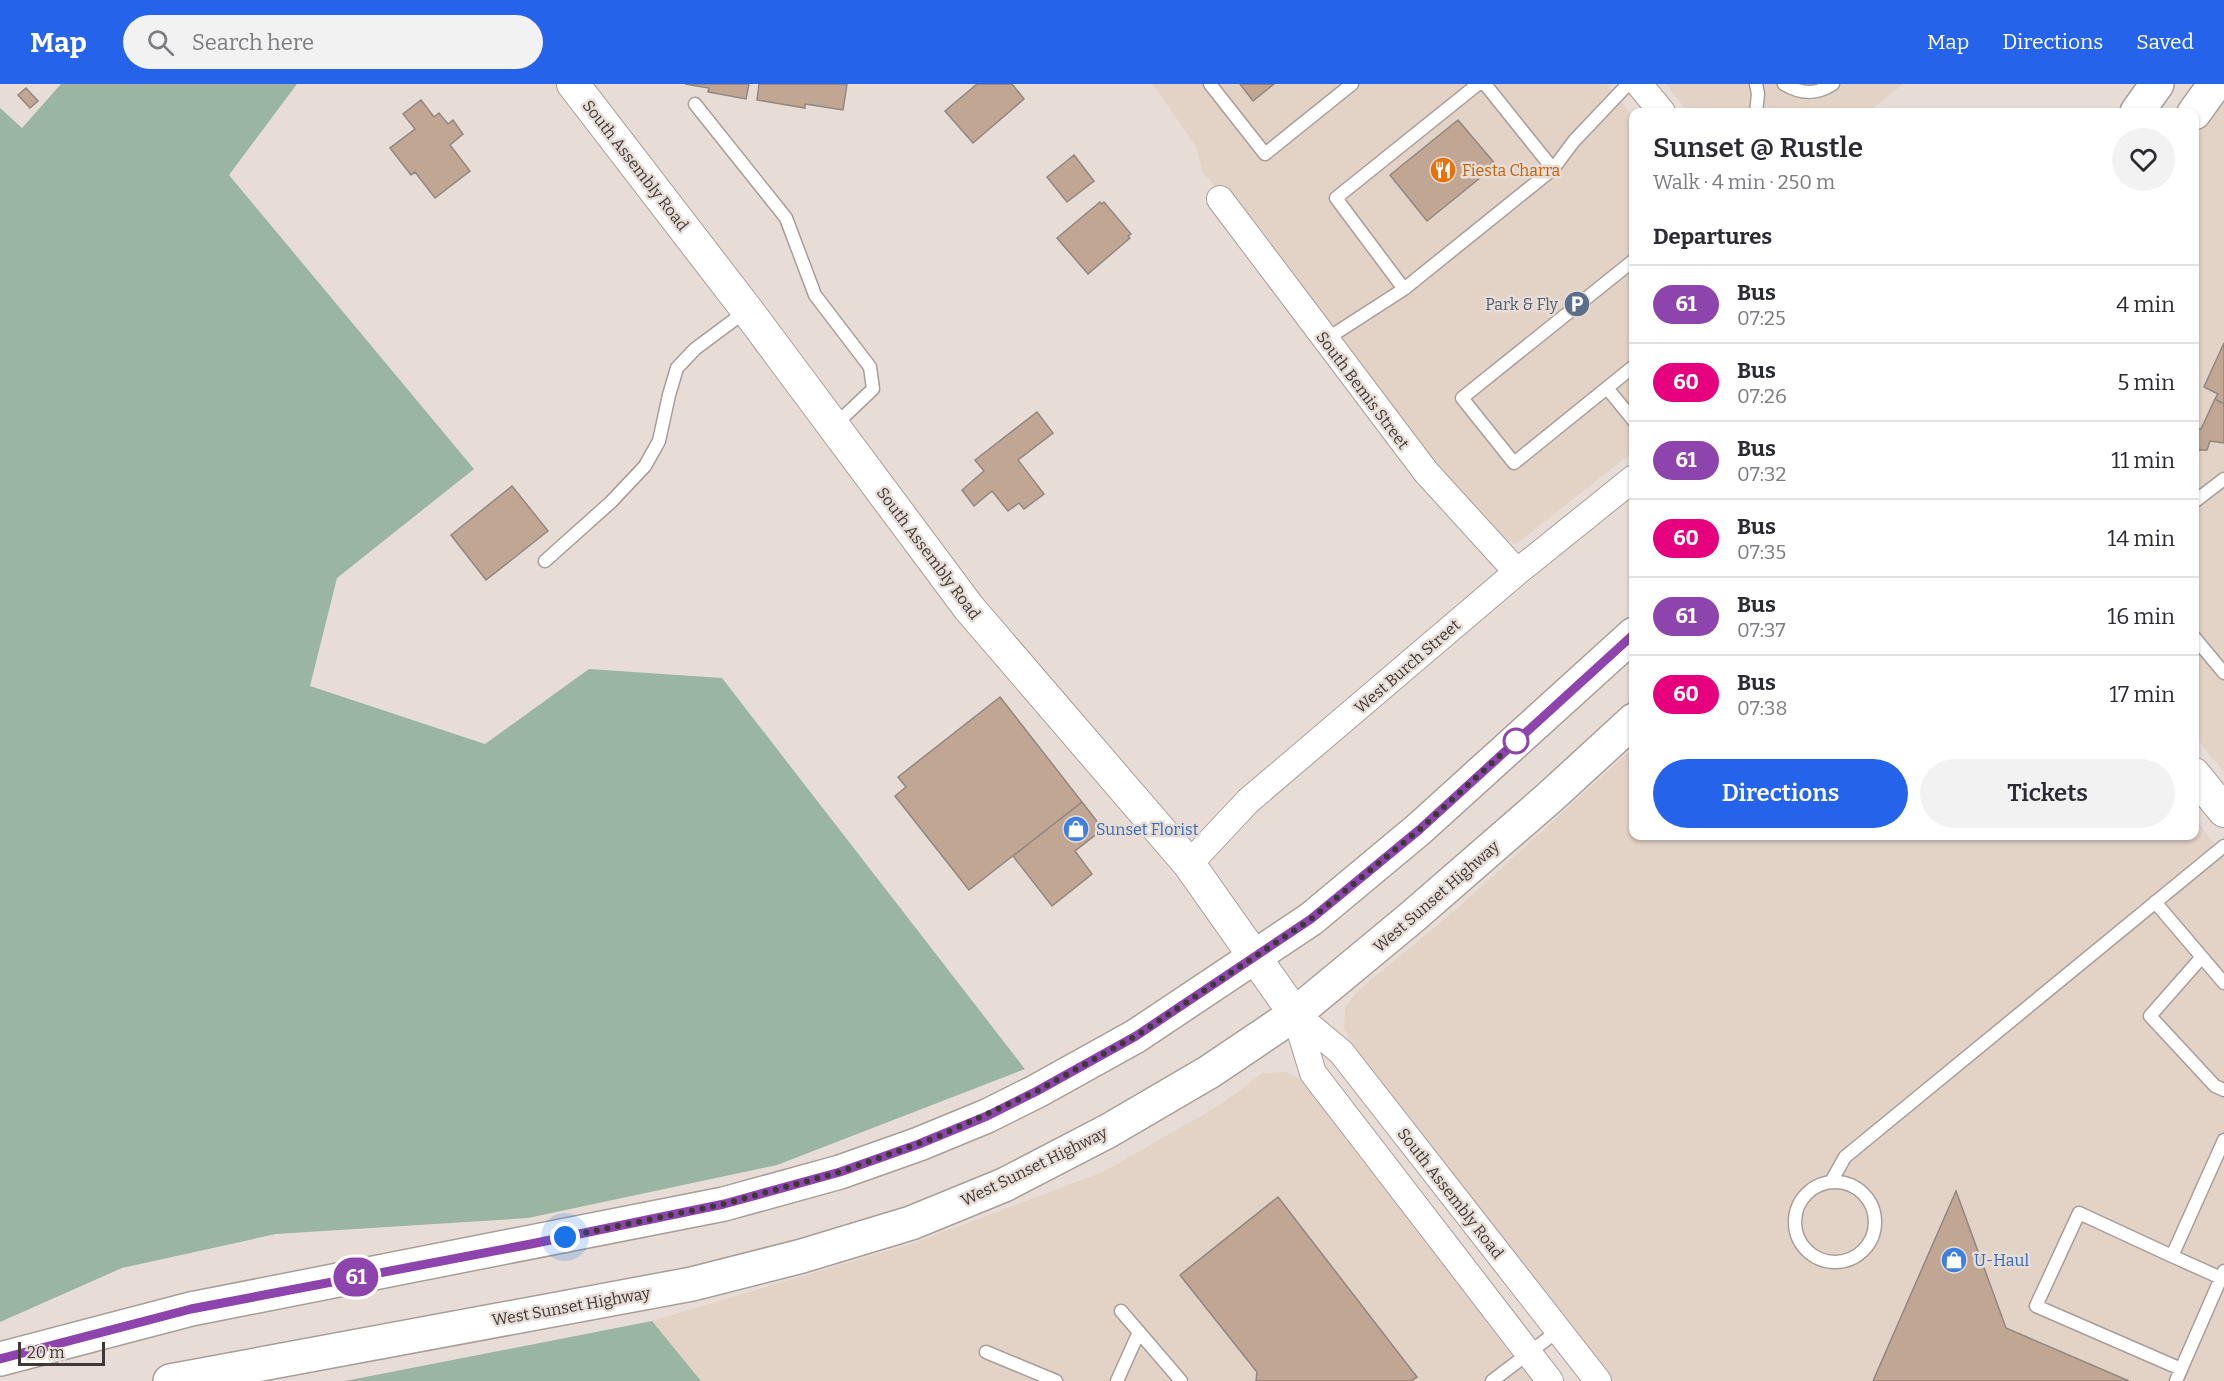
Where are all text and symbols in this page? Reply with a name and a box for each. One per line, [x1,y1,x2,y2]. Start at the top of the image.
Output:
search box [123,15,543,69]
text: Map [30,26,87,59]
icon: search [144,26,177,59]
text: Search here [192,29,314,56]
text: Map [1927,29,1969,55]
text: Directions [2002,29,2103,55]
text: Saved [2136,29,2194,55]
street label: South Assembly Road [579,96,693,235]
button: heart [2112,128,2175,191]
text: Sunset @ Rustle [1653,131,1863,164]
restaurant icon: Fiesta Charra [1428,155,1458,185]
place label: Fiesta Charra [1462,161,1560,180]
text: Walk · 4 min · 250 m [1653,170,1835,194]
text: Departures [1653,223,1772,250]
text: Bus [1737,279,1776,306]
parking icon: Park & Fly [1562,289,1592,319]
text: 61 [1675,291,1697,317]
text: 4 min [2116,291,2175,318]
place label: Park & Fly [1485,295,1559,314]
text: 07:25 [1737,306,1786,330]
street label: South Bemis Street [1312,328,1413,453]
text: Bus [1737,357,1776,384]
text: 60 [1673,369,1699,395]
text: 5 min [2117,369,2175,396]
text: 07:26 [1737,384,1787,408]
text: Bus [1737,435,1776,462]
text: 61 [1675,447,1697,473]
text: 11 min [2111,447,2175,474]
text: 07:32 [1737,462,1786,486]
street label: South Assembly Road [873,483,985,624]
text: Bus [1737,513,1776,540]
text: 60 [1673,525,1699,551]
text: 14 min [2107,525,2175,552]
text: 07:35 [1737,540,1786,564]
text: Bus [1737,591,1776,618]
text: 61 [1675,603,1697,629]
text: 16 min [2107,603,2175,630]
street label: West Burch Street [1351,615,1464,717]
text: 07:37 [1737,618,1786,642]
text: Bus [1737,669,1776,696]
text: 60 [1673,681,1699,707]
text: 17 min [2109,681,2175,708]
text: 07:38 [1737,696,1788,720]
unlabelled marker [1503,728,1529,754]
button: Directions [1653,759,1908,828]
button: Tickets [1920,759,2175,828]
shop icon: Sunset Florist [1061,814,1091,844]
place label: Sunset Florist [1096,820,1199,839]
street label: West Sunset Highway [1370,836,1503,956]
street label: West Sunset Highway [958,1123,1111,1210]
street label: South Assembly Road [1394,1124,1508,1263]
your location [550,1222,580,1252]
shop icon: U-Haul [1939,1245,1969,1275]
place label: U-Haul [1974,1251,2029,1270]
line badge: 61 [329,1258,383,1296]
text: 61 [345,1264,367,1290]
street label: West Sunset Highway [490,1283,652,1330]
scale bar [18,1339,105,1366]
text: 20 m [27,1343,64,1362]

